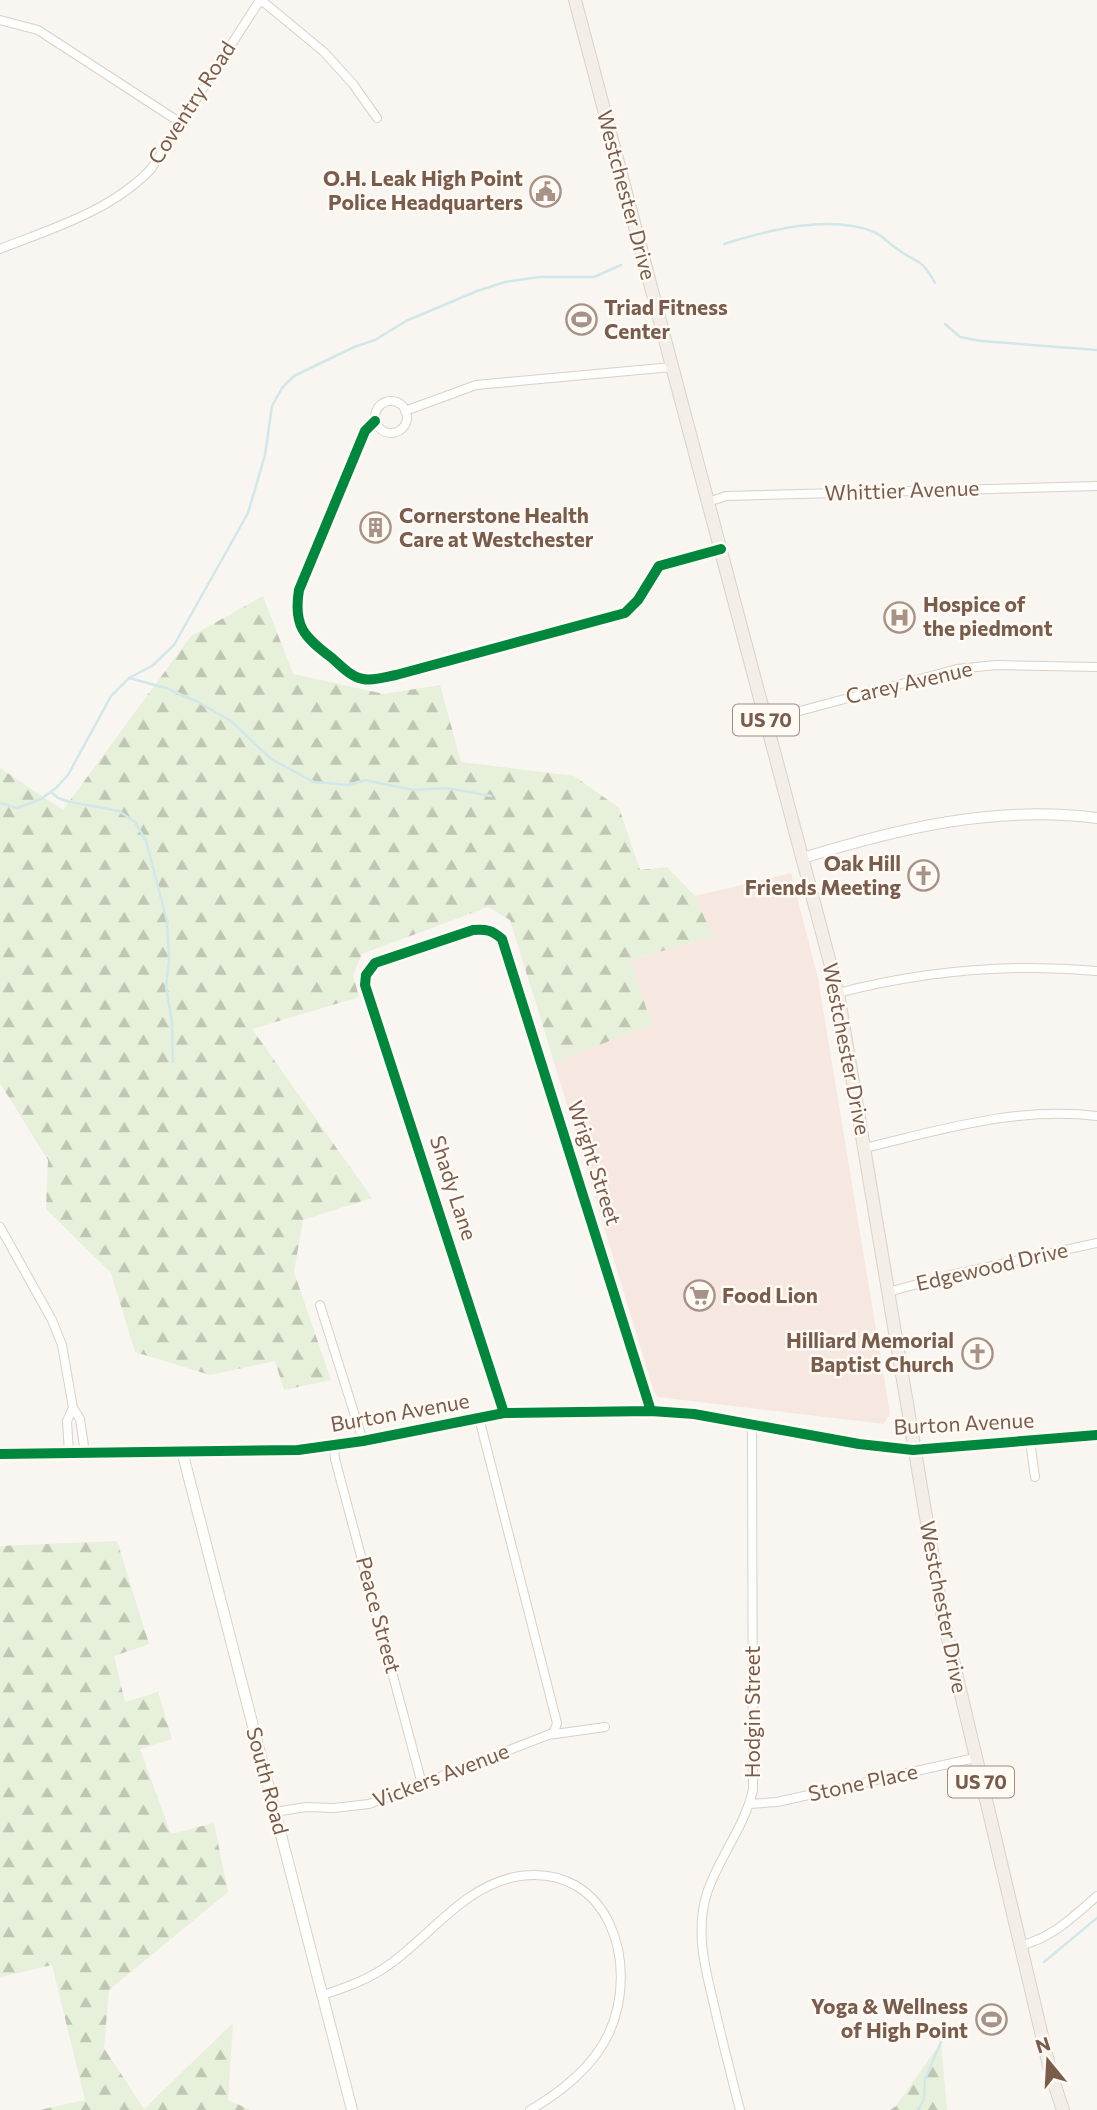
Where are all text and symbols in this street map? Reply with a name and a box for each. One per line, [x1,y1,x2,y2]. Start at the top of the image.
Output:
street label: Coventry Road [142,36,240,168]
street label: Westchester Drive [593,107,662,282]
place label: O.H. Leak High Point Police Headquarters [323,165,523,214]
public building icon: O.H. Leak High Point Police Headquarters [529,174,563,208]
place label: Triad Fitness Center [604,294,728,343]
sports icon: Triad Fitness Center [564,303,598,337]
street label: Whittier Avenue [824,474,980,505]
place label: Cornerstone Health Care at Westchester [399,502,594,551]
building icon: Cornerstone Health Care at Westchester [359,511,393,545]
place label: Hospice of the piedmont [923,591,1053,640]
hospital icon: Hospice of the piedmont [883,600,917,634]
street label: Carey Avenue [843,655,974,708]
road number: US 70 [733,705,799,736]
place label: Oak Hill Friends Meeting [745,850,901,899]
church icon: Oak Hill Friends Meeting [907,859,941,893]
street label: Westchester Drive [819,961,876,1137]
street label: Wright Street [564,1097,627,1228]
street label: Shady Lane [426,1132,483,1243]
street label: Edgewood Drive [913,1236,1070,1295]
supermarket icon: Food Lion [682,1279,716,1313]
place label: Food Lion [722,1282,818,1307]
place label: Hilliard Memorial Baptist Church [786,1327,954,1376]
church icon: Hilliard Memorial Baptist Church [960,1336,994,1370]
street label: Burton Avenue [328,1387,471,1436]
street label: Burton Avenue [893,1406,1035,1439]
street label: Westchester Drive [916,1519,973,1695]
street label: Peace Street [352,1554,407,1676]
street label: Hodgin Street [739,1646,764,1778]
street label: South Road [242,1724,295,1837]
street label: Vickers Avenue [369,1737,512,1812]
street label: Stone Place [806,1758,920,1805]
road number: US 70 [948,1766,1014,1798]
place label: Yoga & Wellness of High Point [811,1993,968,2042]
sports icon: Yoga & Wellness of High Point [974,2002,1008,2036]
north arrow [1013,2026,1083,2096]
text: N [1032,2031,1053,2057]

